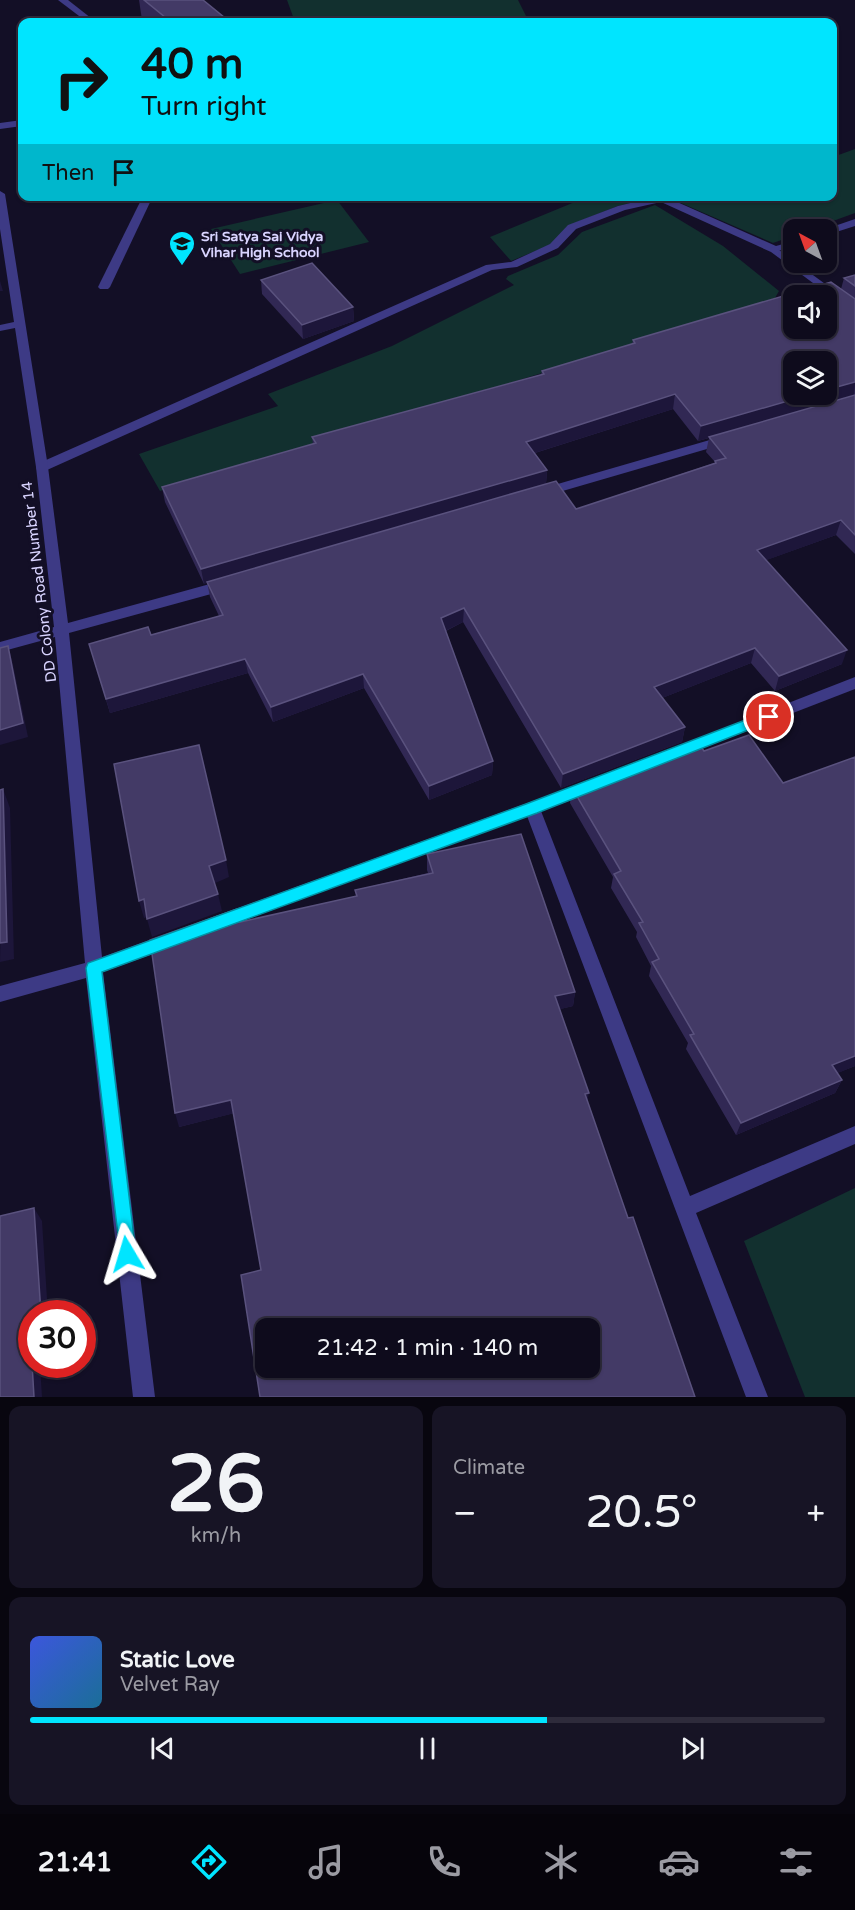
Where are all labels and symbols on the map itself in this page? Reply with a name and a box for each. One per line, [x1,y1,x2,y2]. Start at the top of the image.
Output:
north arrow [783,219,837,273]
place label: Sri Satya Sai Vidya Vihar High School [201,228,323,261]
school or university icon: Sri Satya Sai Vidya Vihar High School [167,229,197,267]
street label: DD Colony Road Number 14 [18,480,60,684]
pin [743,691,794,742]
position arrow [95,1222,159,1286]
speed limit sign: 30 [18,1300,96,1378]

